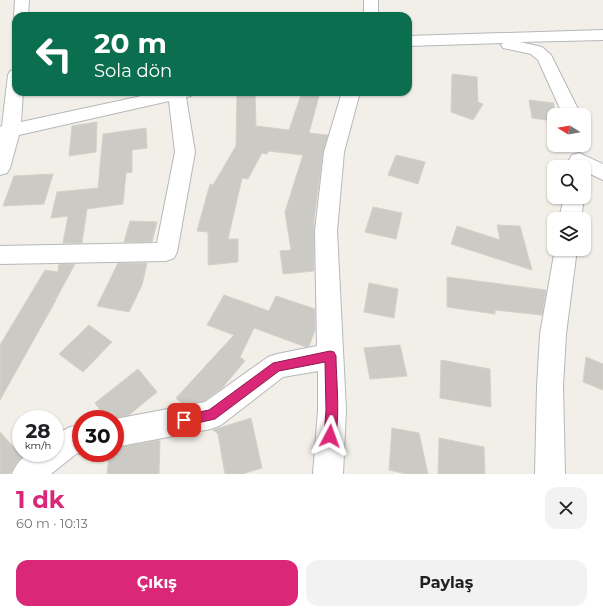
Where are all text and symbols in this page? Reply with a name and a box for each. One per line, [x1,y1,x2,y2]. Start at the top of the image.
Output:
text: 20 m [94,26,167,60]
icon: left [28,28,80,80]
text: Sola dön [94,60,172,82]
north arrow [547,108,591,152]
map controls [547,108,591,256]
button: search [547,160,591,204]
button: layers [547,212,591,256]
pin [167,403,201,437]
icon: arrive [173,409,195,431]
speed limit sign: 30 [72,410,124,462]
position arrow [309,415,351,457]
text: 28 [26,419,51,443]
text: km/h [25,439,51,452]
text: 1 dk [16,485,65,514]
button: close [545,487,587,529]
text: 60 m · 10:13 [16,515,88,531]
button: Çıkış [16,560,298,606]
button: Paylaş [306,560,587,606]

